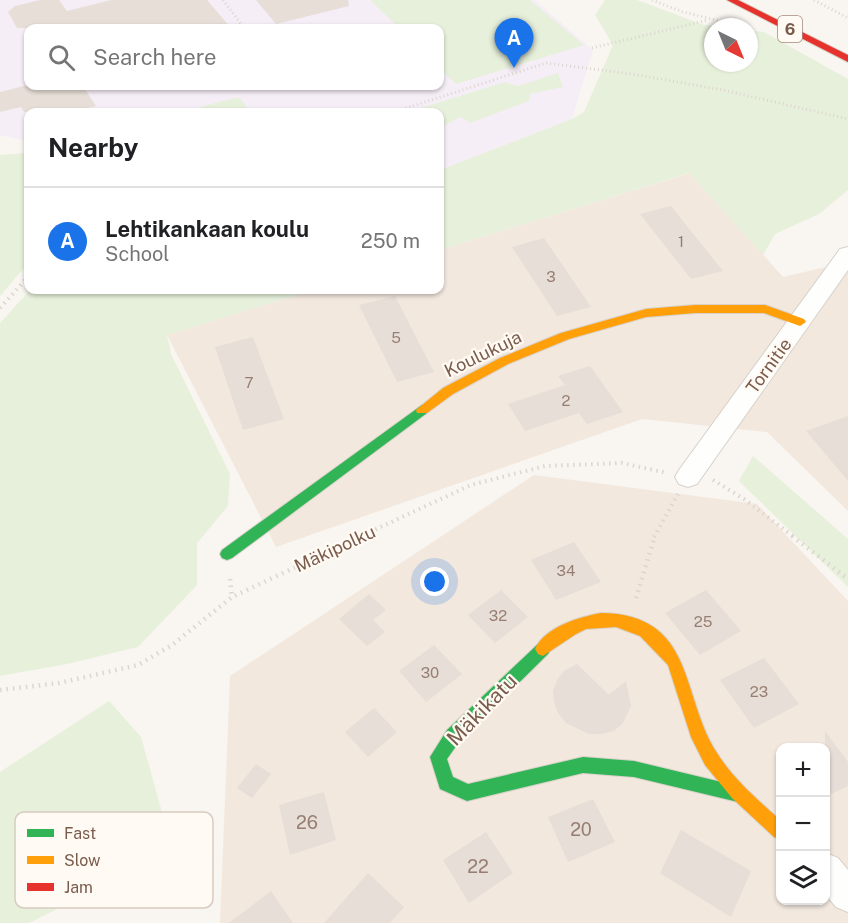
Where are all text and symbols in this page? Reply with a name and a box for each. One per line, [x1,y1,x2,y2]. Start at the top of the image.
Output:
road number: 6 [778,16,802,42]
north arrow [704,18,758,72]
pin: A [494,19,534,68]
search box [24,24,444,90]
icon: search [45,41,78,74]
text: Search here [93,44,217,70]
text: Nearby [48,132,138,163]
text: Lehtikankaan koulu [105,216,309,242]
text: A [60,229,75,253]
text: 250 m [361,229,420,253]
house number: 1 [678,233,684,250]
text: School [105,242,169,266]
house number: 3 [546,268,556,285]
street label: Koulukuja [441,326,525,381]
house number: 5 [391,329,401,346]
street label: Tornitie [742,334,796,397]
house number: 7 [244,374,254,391]
house number: 2 [562,392,571,409]
street label: Mäkipolku [291,521,379,576]
house number: 34 [557,562,575,579]
your location [420,567,449,596]
house number: 32 [489,607,507,624]
house number: 25 [694,613,712,630]
house number: 30 [421,664,439,681]
street label: Mäkikatu [441,669,522,751]
house number: 23 [750,683,768,700]
map controls [776,743,830,905]
button: + [776,743,830,797]
button: − [776,797,830,851]
legend [15,812,213,908]
house number: 26 [296,812,318,833]
house number: 20 [570,819,592,840]
text: Fast [64,824,96,843]
text: Slow [64,851,101,870]
button: layers [776,851,830,905]
house number: 22 [467,856,489,877]
text: Jam [64,878,93,897]

